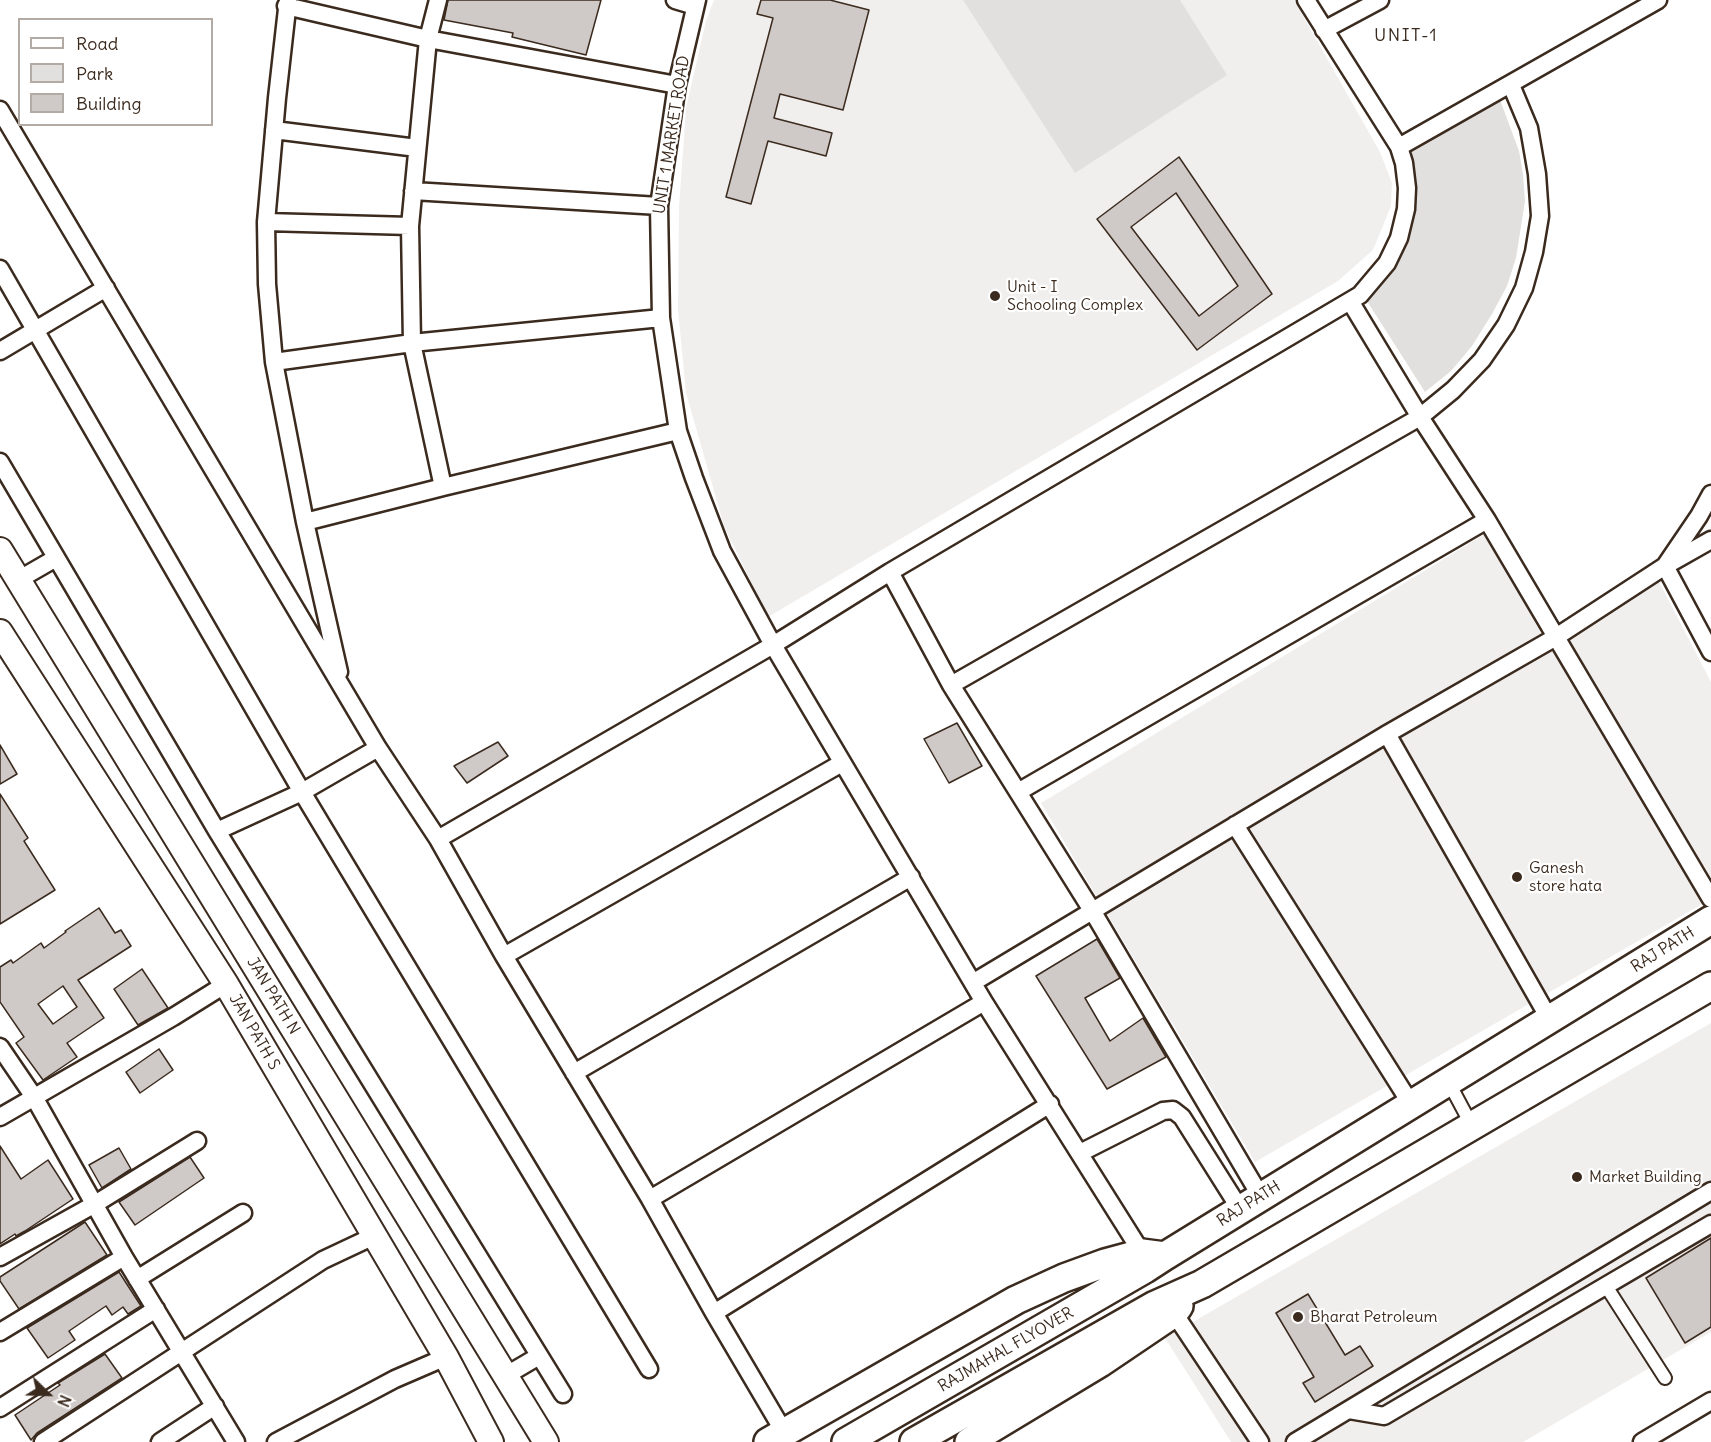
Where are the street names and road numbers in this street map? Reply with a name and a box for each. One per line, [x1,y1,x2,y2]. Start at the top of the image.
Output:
street label: UNIT 1 MARKET ROAD [650,54,694,216]
street label: RAJ PATH [1628,923,1698,977]
street label: JAN PATH N [242,954,304,1038]
street label: JAN PATH S [225,991,283,1073]
street label: RAJ PATH [1214,1177,1284,1231]
street label: RAJMAHAL FLYOVER [935,1303,1077,1397]

